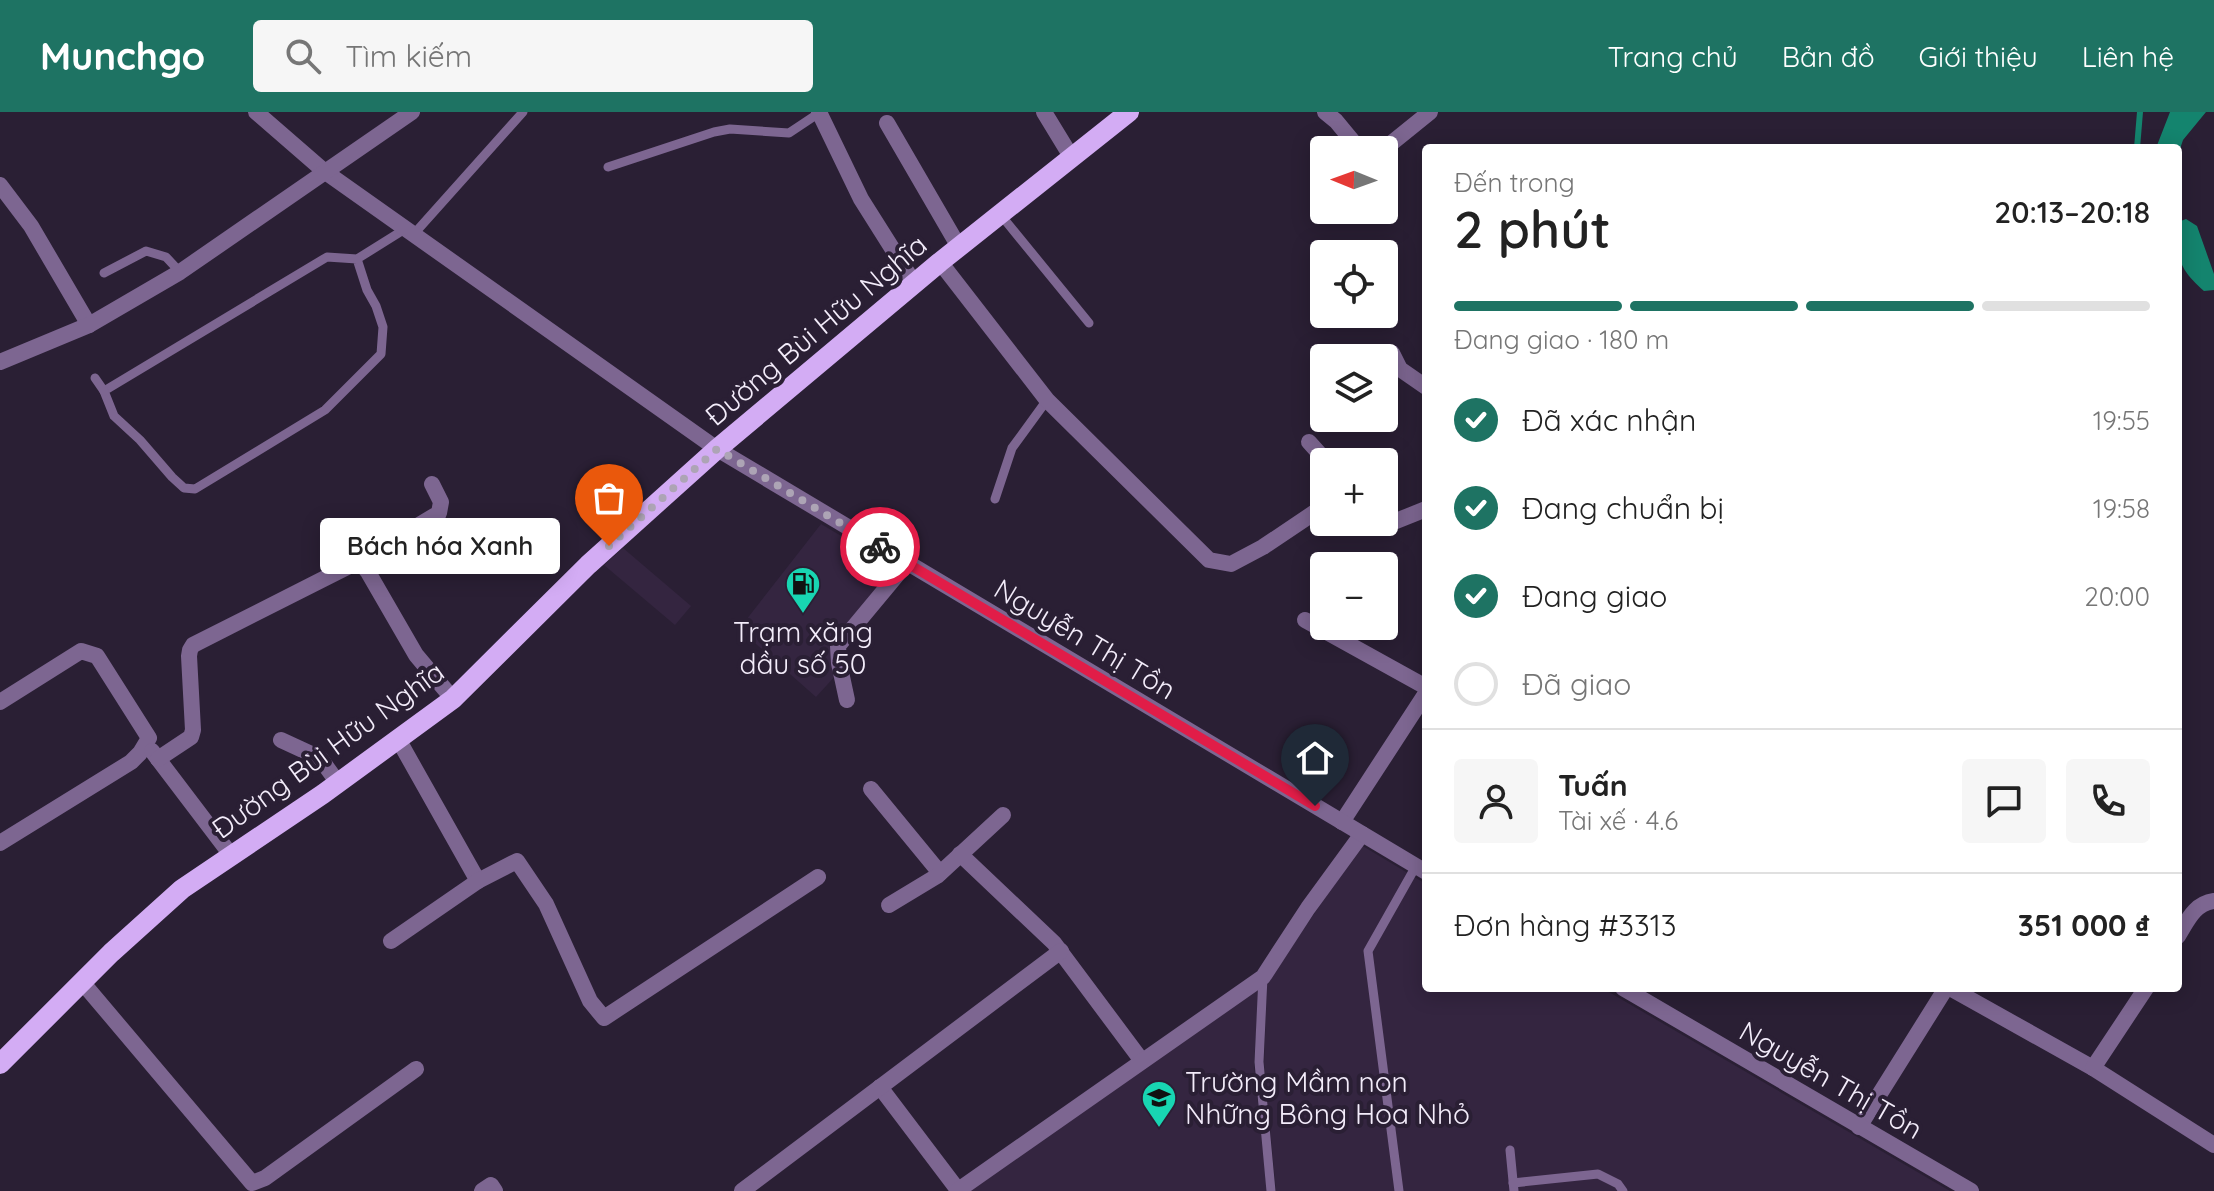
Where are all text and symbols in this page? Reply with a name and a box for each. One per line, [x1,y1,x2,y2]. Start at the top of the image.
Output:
search box [253,20,813,92]
text: Munchgo [40,32,205,80]
icon: search [281,34,325,78]
text: Tìm kiếm [345,37,472,75]
text: Trang chủ [1607,39,1738,74]
text: Bản đồ [1782,39,1875,74]
text: Giới thiệu [1919,39,2038,74]
text: Liên hệ [2082,39,2174,74]
north arrow [1310,136,1398,224]
map controls [1310,136,1398,640]
text: Đến trong [1454,166,1575,199]
text: 20:13–20:18 [1994,193,2150,231]
text: 2 phút [1454,196,1611,261]
street label: Đường Bùi Hữu Nghĩa [698,227,934,433]
button: locate [1310,240,1398,328]
text: Đang giao · 180 m [1454,323,1669,356]
button: layers [1310,344,1398,432]
icon: check [1454,398,1498,442]
text: Đã xác nhận [1522,401,1696,439]
text: 19:55 [2093,404,2150,437]
button: + [1310,448,1398,536]
pin [575,464,643,546]
icon: bag [587,476,631,520]
icon: check [1454,486,1498,530]
text: Đang chuẩn bị [1522,489,1724,527]
text: 19:58 [2093,492,2150,525]
courier [840,507,920,587]
callout: Bách hóa Xanh [321,518,561,574]
icon: bike [858,525,902,569]
text: Bách hóa Xanh [347,529,533,562]
button: − [1310,552,1398,640]
fuel station icon: Trạm xăng dầu số 50 [784,565,822,615]
street label: Nguyễn Thị Tồn [988,571,1182,706]
icon: check [1454,574,1498,618]
text: Đang giao [1522,577,1667,615]
text: 20:00 [2084,580,2150,613]
place label: Trạm xăng dầu số 50 [733,614,873,681]
street label: Đường Bùi Hữu Nghĩa [205,654,451,846]
text: Đã giao [1522,665,1631,703]
pin [1281,724,1349,806]
icon: home [1293,736,1337,780]
button: person [1454,759,1538,843]
button: chat [1962,759,2046,843]
button: phone [2066,759,2150,843]
text: Tuấn [1558,766,1628,804]
text: Tài xế · 4.6 [1558,804,1678,837]
text: Đơn hàng #3313 [1454,906,1677,944]
text: 351 000 ₫ [2018,906,2150,944]
street label: Nguyễn Thị Tồn [1734,1013,1929,1146]
place label: Trường Mầm non Những Bông Hoa Nhỏ [1185,1064,1470,1131]
school or university icon: Trường Mầm non Những Bông Hoa Nhỏ [1140,1079,1178,1129]

